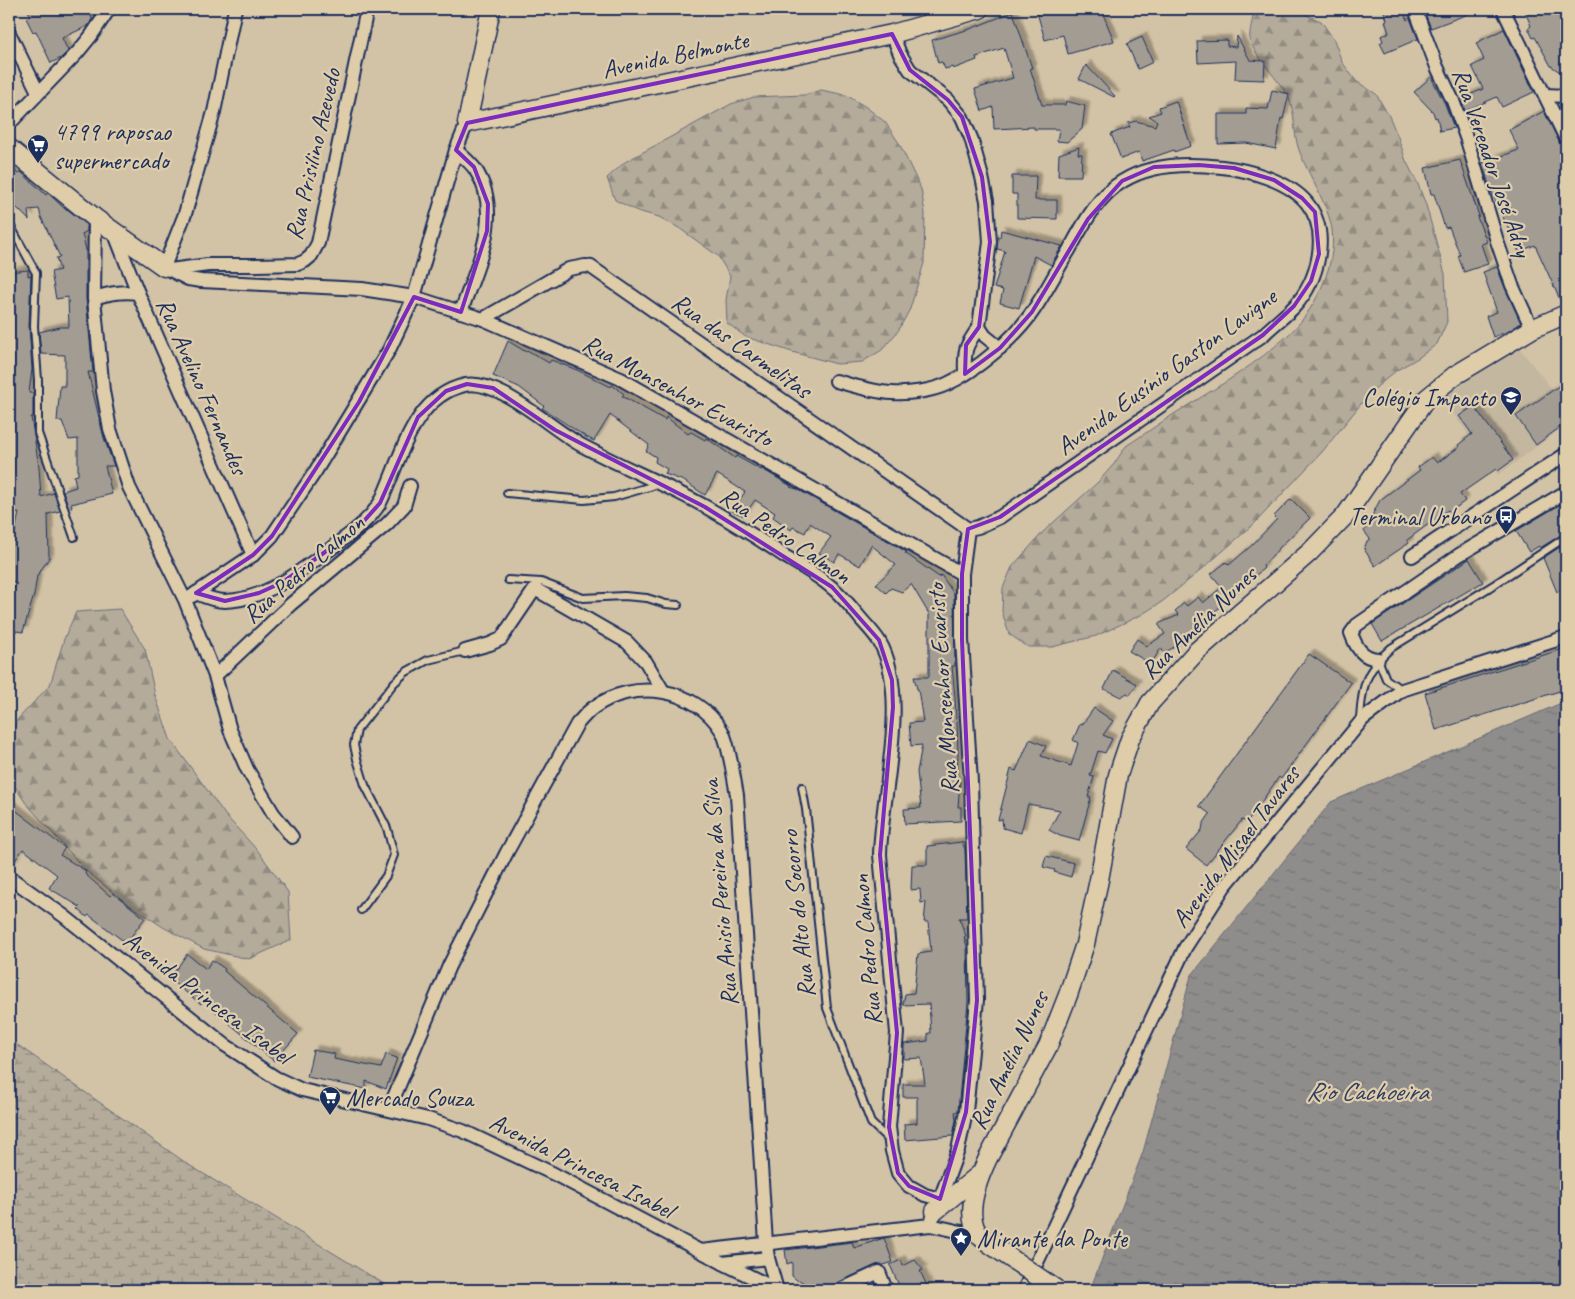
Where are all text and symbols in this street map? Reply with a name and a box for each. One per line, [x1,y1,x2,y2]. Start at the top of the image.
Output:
street label: Avenida Belmonte [599,24,753,86]
street label: Rua Prisilino Azevedo [278,64,348,243]
street label: Rua Vereador José Adry [1445,64,1540,263]
place label: 4799 raposao supermercado [54,116,172,177]
supermarket icon: 4799 raposao supermercado [26,133,50,164]
street label: Avenida Eusínio Gaston Lavigne [1050,280,1285,463]
street label: Rua das Carmelitas [665,286,819,407]
street label: Rua Avelino Fernandes [149,293,256,482]
street label: Rua Monsenhor Evaristo [577,327,781,456]
place label: Colégio Impacto [1362,382,1496,414]
school or university icon: Colégio Impacto [1499,385,1523,416]
street label: Rua Pedro Calmon [714,480,858,592]
place label: Terminal Urbano [1349,501,1493,533]
bus stop icon: Terminal Urbano [1494,504,1518,535]
street label: Rua Pedro Calmon [236,506,372,631]
street label: Rua Amélia Nunes [1134,557,1265,686]
street label: Rua Monsenhor Evaristo [919,580,966,795]
street label: Avenida Misael Tavares [1164,757,1309,934]
street label: Rua Anisio Pereira da Silva [694,775,746,1008]
street label: Rua Alto do Socorro [773,827,823,999]
street label: Rua Pedro Calmon [844,872,890,1027]
street label: Avenida Princesa Isabel [117,924,302,1074]
street label: Rua Amélia Nunes [962,984,1057,1135]
water label: Rio Cachoeira [1306,1075,1431,1108]
place label: Mercado Souza [346,1082,475,1114]
supermarket icon: Mercado Souza [318,1085,342,1116]
street label: Avenida Princesa Isabel [484,1106,683,1228]
place label: Mirante da Ponte [977,1223,1129,1255]
place icon: Mirante da Ponte [949,1226,973,1257]

